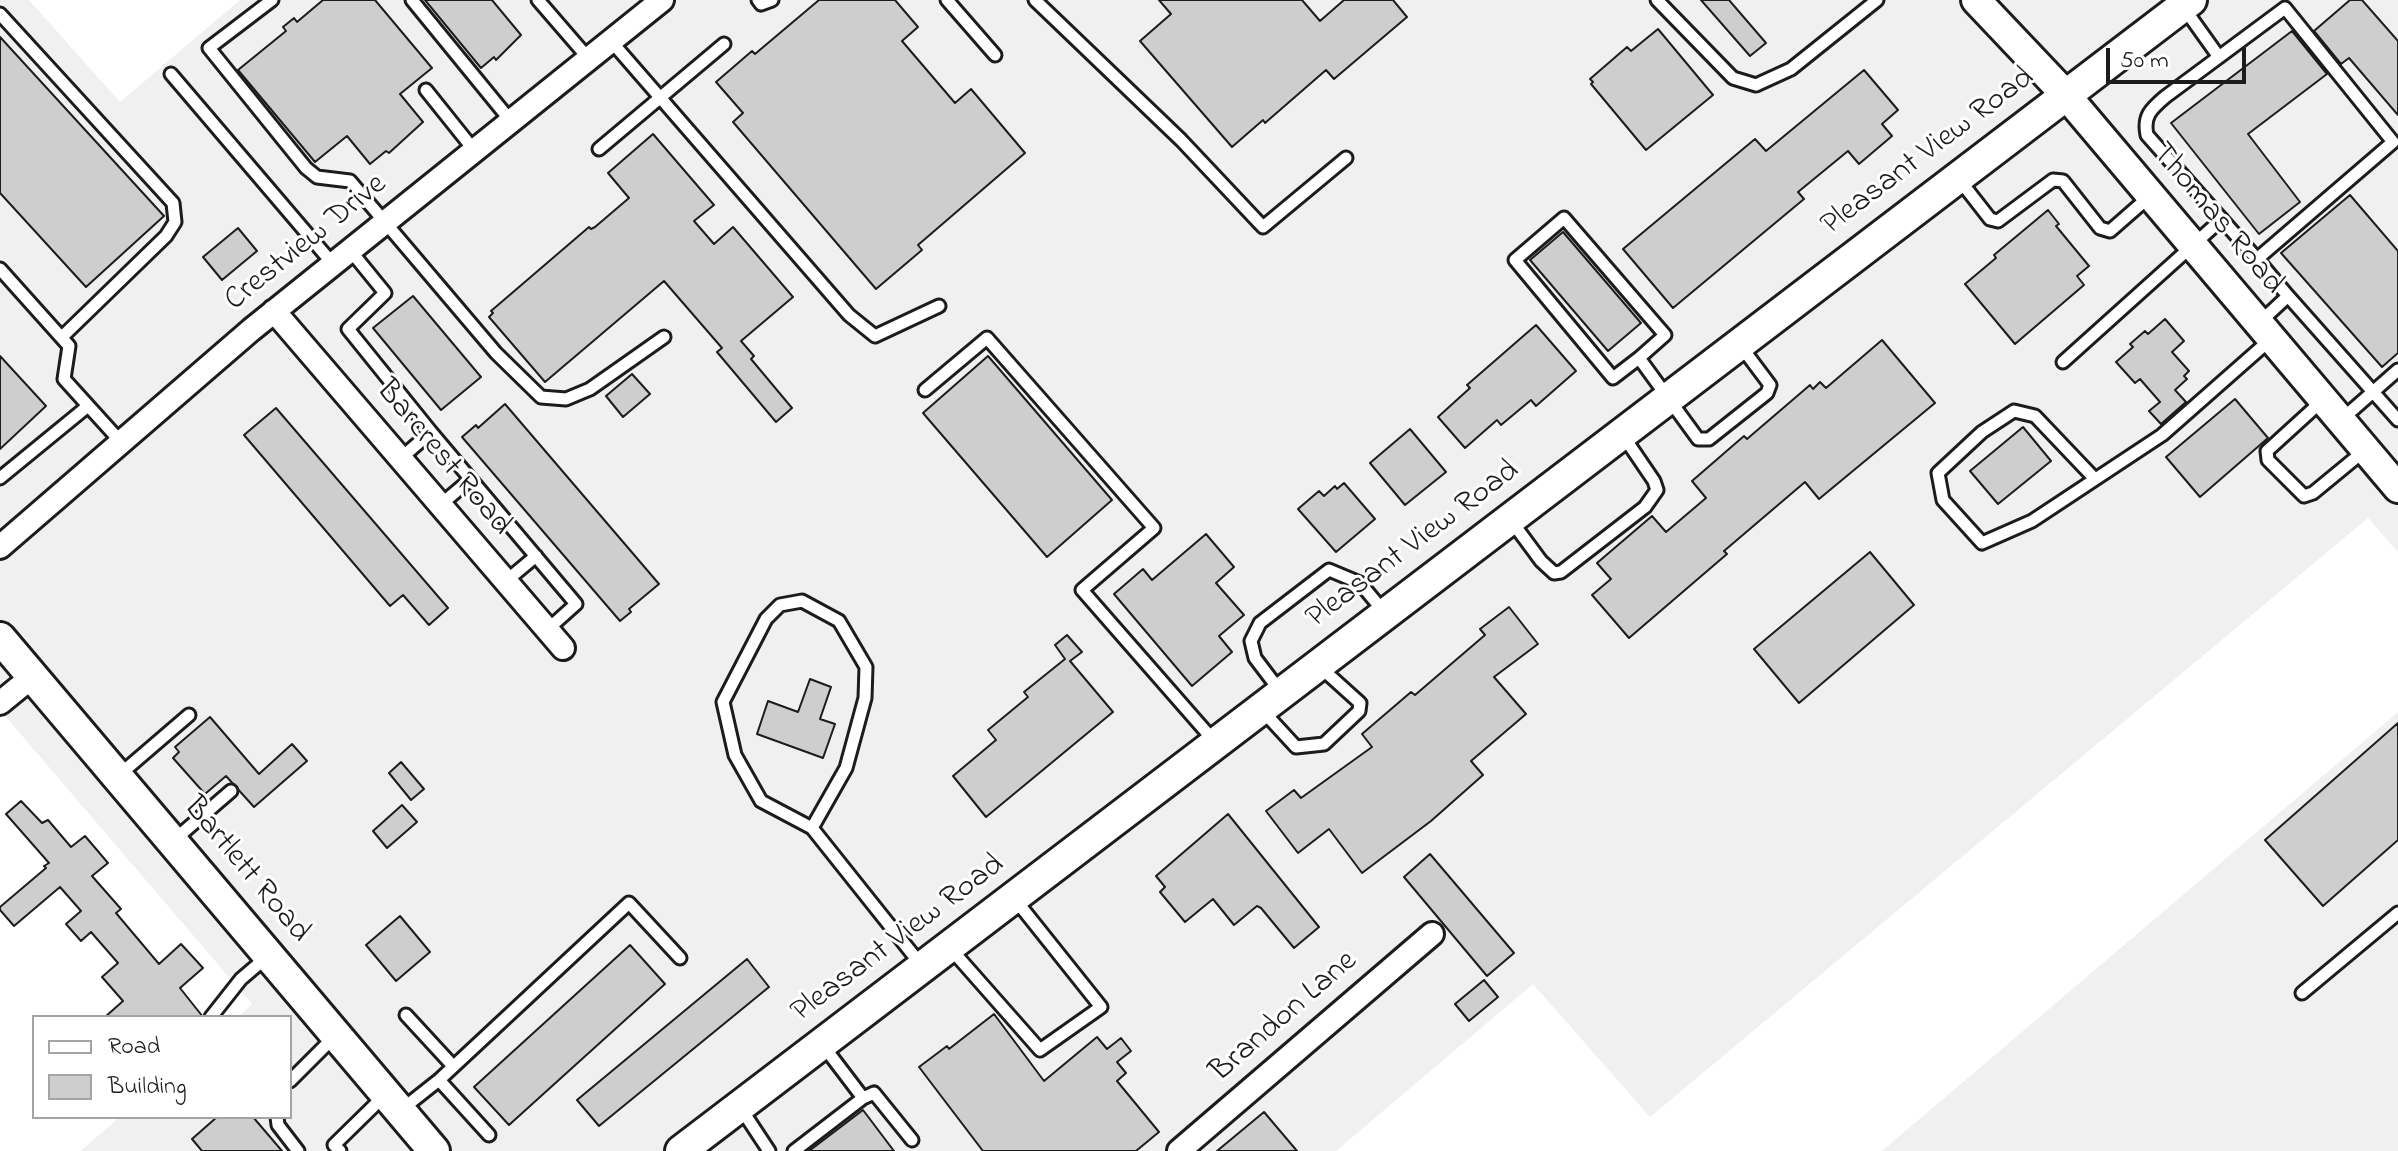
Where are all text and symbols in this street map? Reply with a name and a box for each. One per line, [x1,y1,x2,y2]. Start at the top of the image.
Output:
scale bar [2110,32,2250,82]
text: 50 m [2120,44,2169,79]
street label: Pleasant View Road [1815,60,2043,246]
street label: Thomas Road [2141,136,2291,304]
street label: Crestview Drive [218,167,396,321]
street label: Barcrest Road [366,373,518,545]
street label: Pleasant View Road [1300,453,1528,639]
street label: Bartlett Road [173,790,317,952]
street label: Pleasant View Road [785,847,1013,1033]
street label: Brandon Lane [1204,944,1366,1092]
legend [32,1015,292,1119]
text: Road [108,1030,160,1065]
text: Building [108,1070,187,1105]

